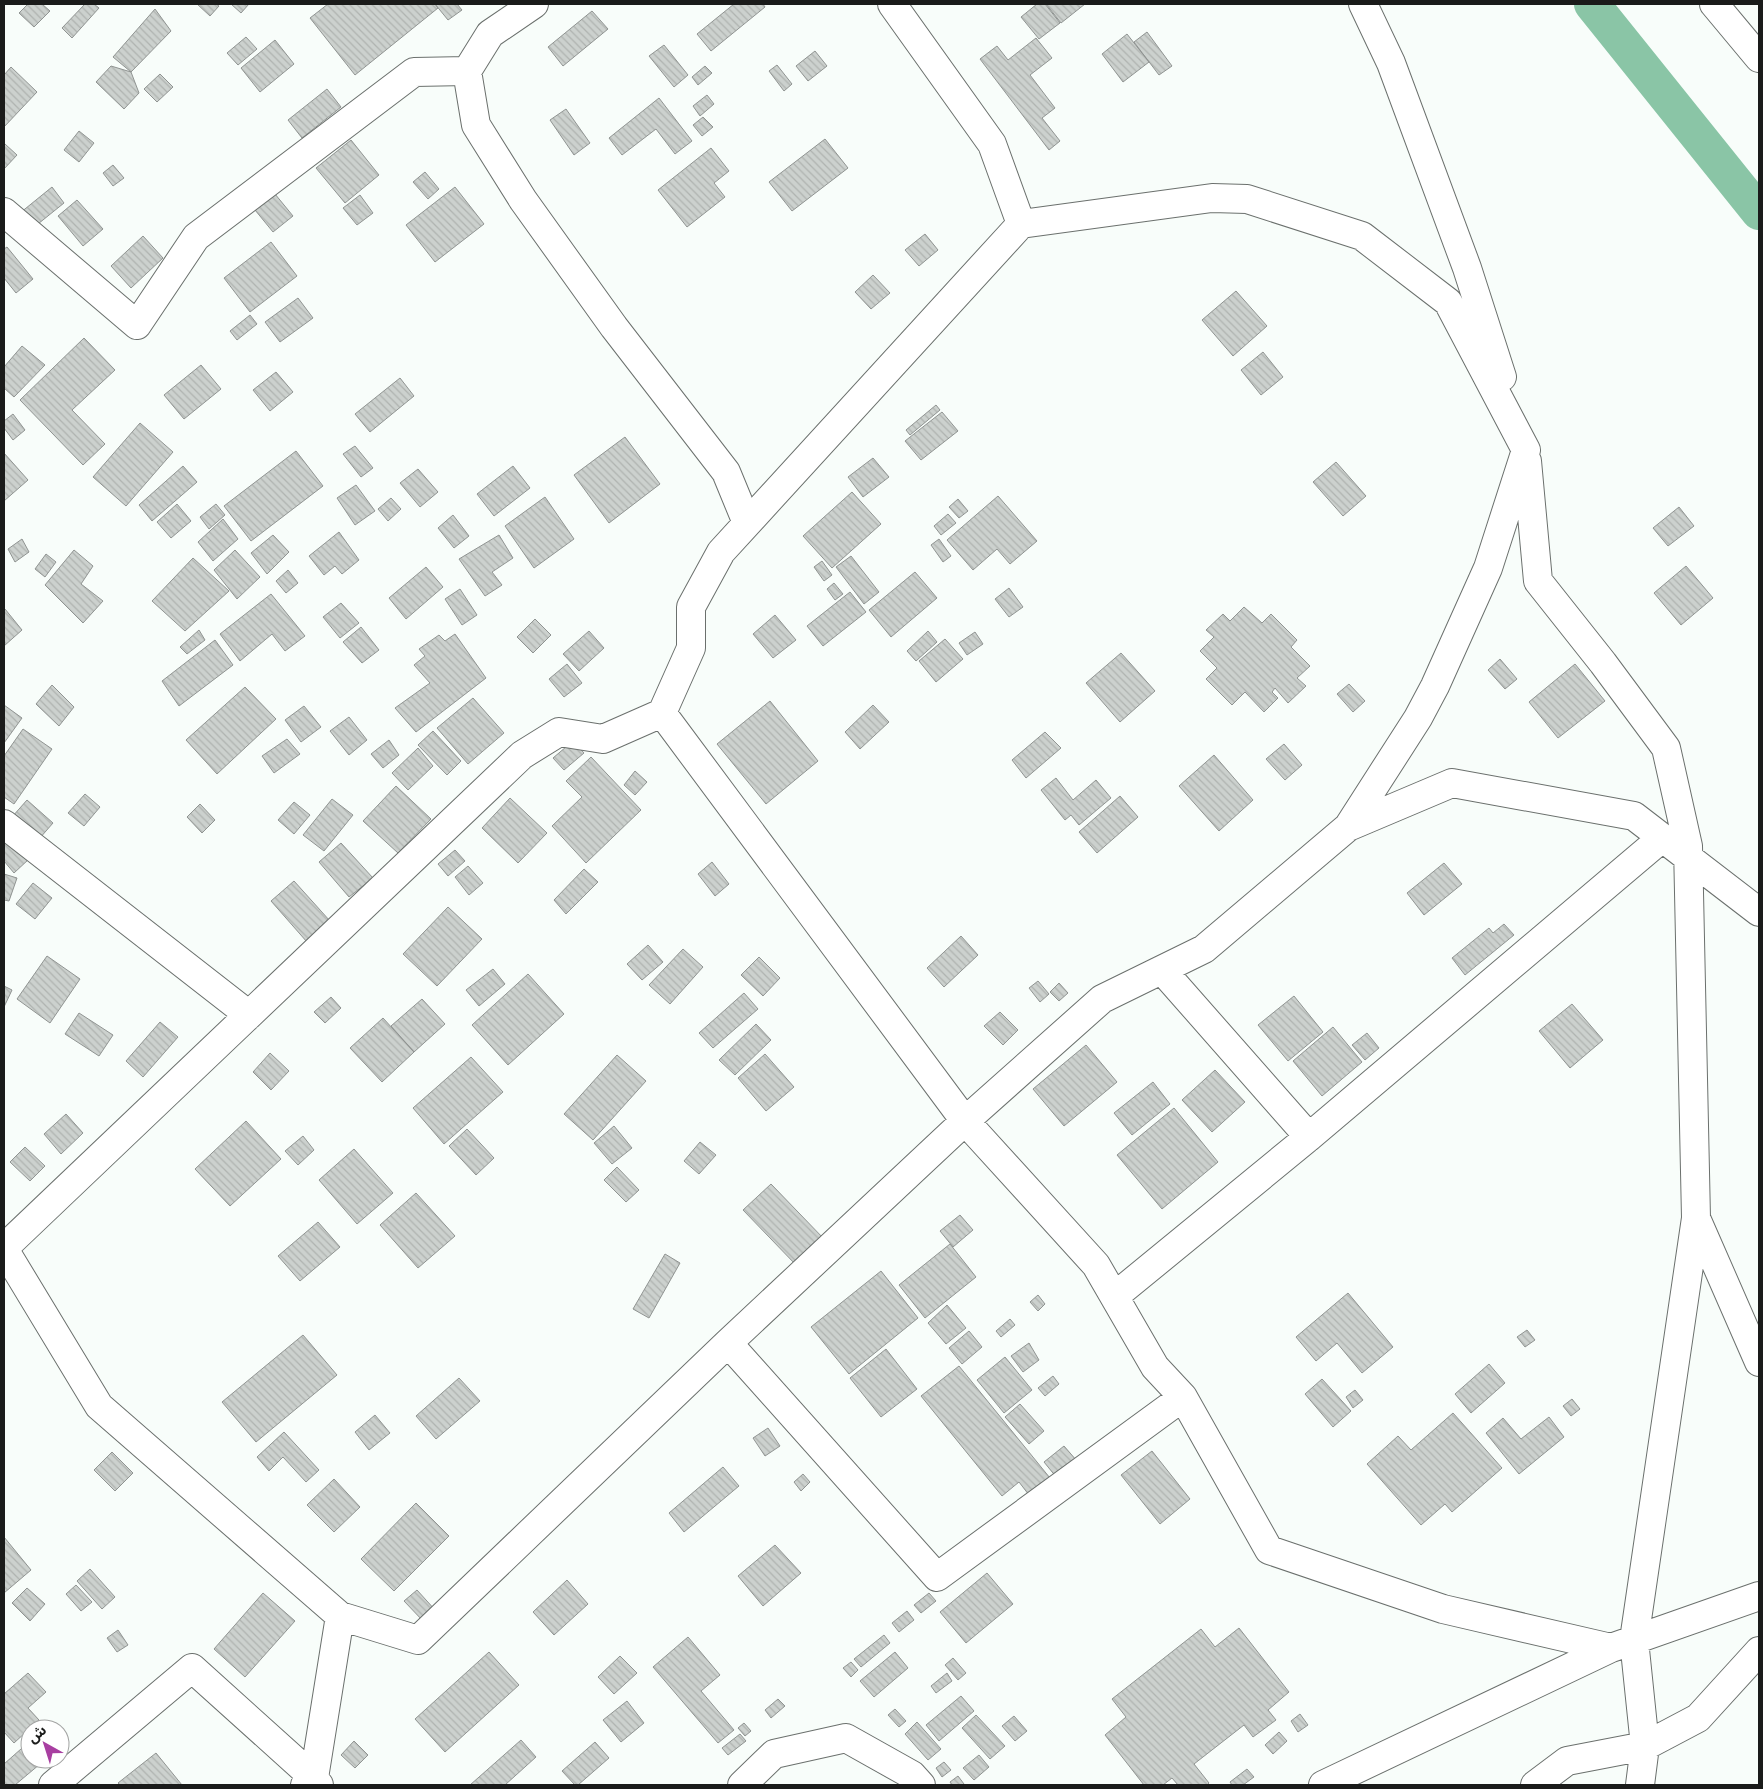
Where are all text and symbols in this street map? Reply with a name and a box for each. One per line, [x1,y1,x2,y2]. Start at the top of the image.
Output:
north arrow [20,1719,70,1769]
text: ش [24,1722,49,1746]

